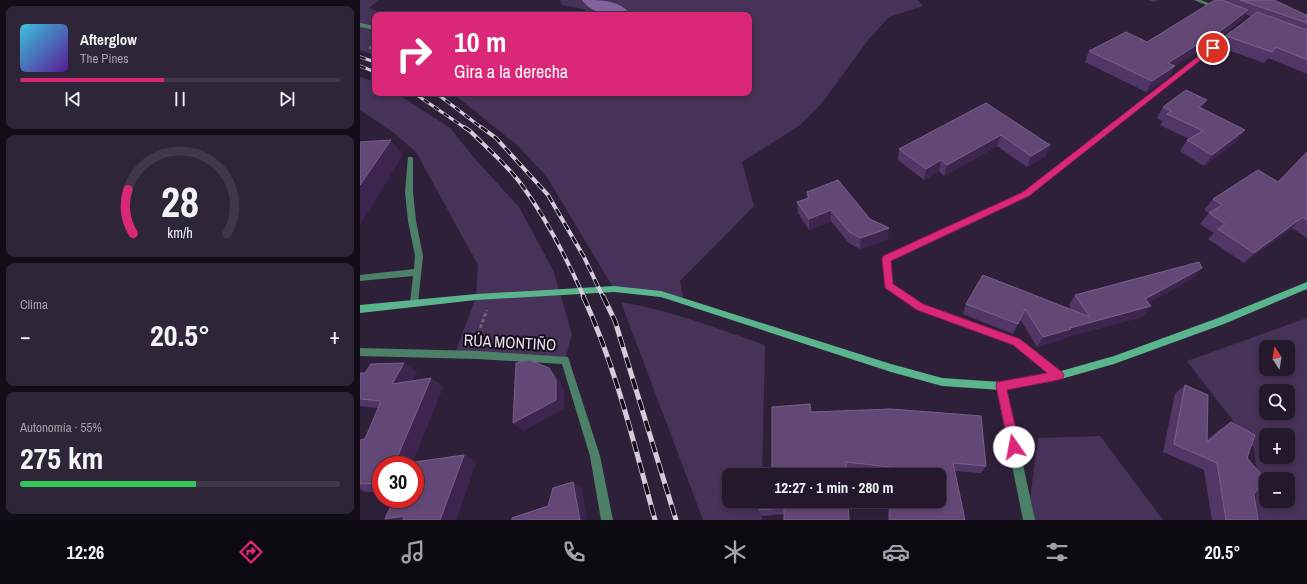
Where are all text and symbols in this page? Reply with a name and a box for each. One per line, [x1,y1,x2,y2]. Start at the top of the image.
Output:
text: 10 m [454,23,506,61]
icon: right [388,28,440,80]
text: Afterglow [80,29,137,50]
pin [1196,31,1230,65]
icon: arrive [1202,37,1224,59]
text: The Pines [80,50,129,67]
text: Gira a la derecha [454,59,568,84]
icon: previous [62,88,84,110]
icon: pause [169,88,191,110]
icon: next [276,88,298,110]
text: 28 [161,174,199,230]
text: km/h [167,222,193,241]
text: Clima [20,296,48,313]
text: 20.5° [150,315,210,355]
text: − [20,321,31,351]
text: + [329,321,340,351]
street label: RÚA MONTIÑO [463,329,557,355]
north arrow [1259,340,1295,376]
map controls [1259,340,1295,508]
button: search [1259,384,1295,420]
text: Autonomía · 55% [20,419,102,436]
position arrow [993,426,1035,468]
button: + [1259,428,1295,464]
text: 275 km [20,438,103,478]
speed limit sign: 30 [372,456,424,508]
button: − [1259,472,1295,508]
text: 12:27 · 1 min · 280 m [775,477,893,498]
icon: directions [237,538,265,566]
icon: music [399,538,427,566]
icon: phone [560,538,588,566]
icon: climate [721,538,749,566]
icon: car [882,538,910,566]
icon: filters [1043,538,1071,566]
text: 12:26 [67,540,104,565]
text: 20.5° [1204,540,1240,565]

